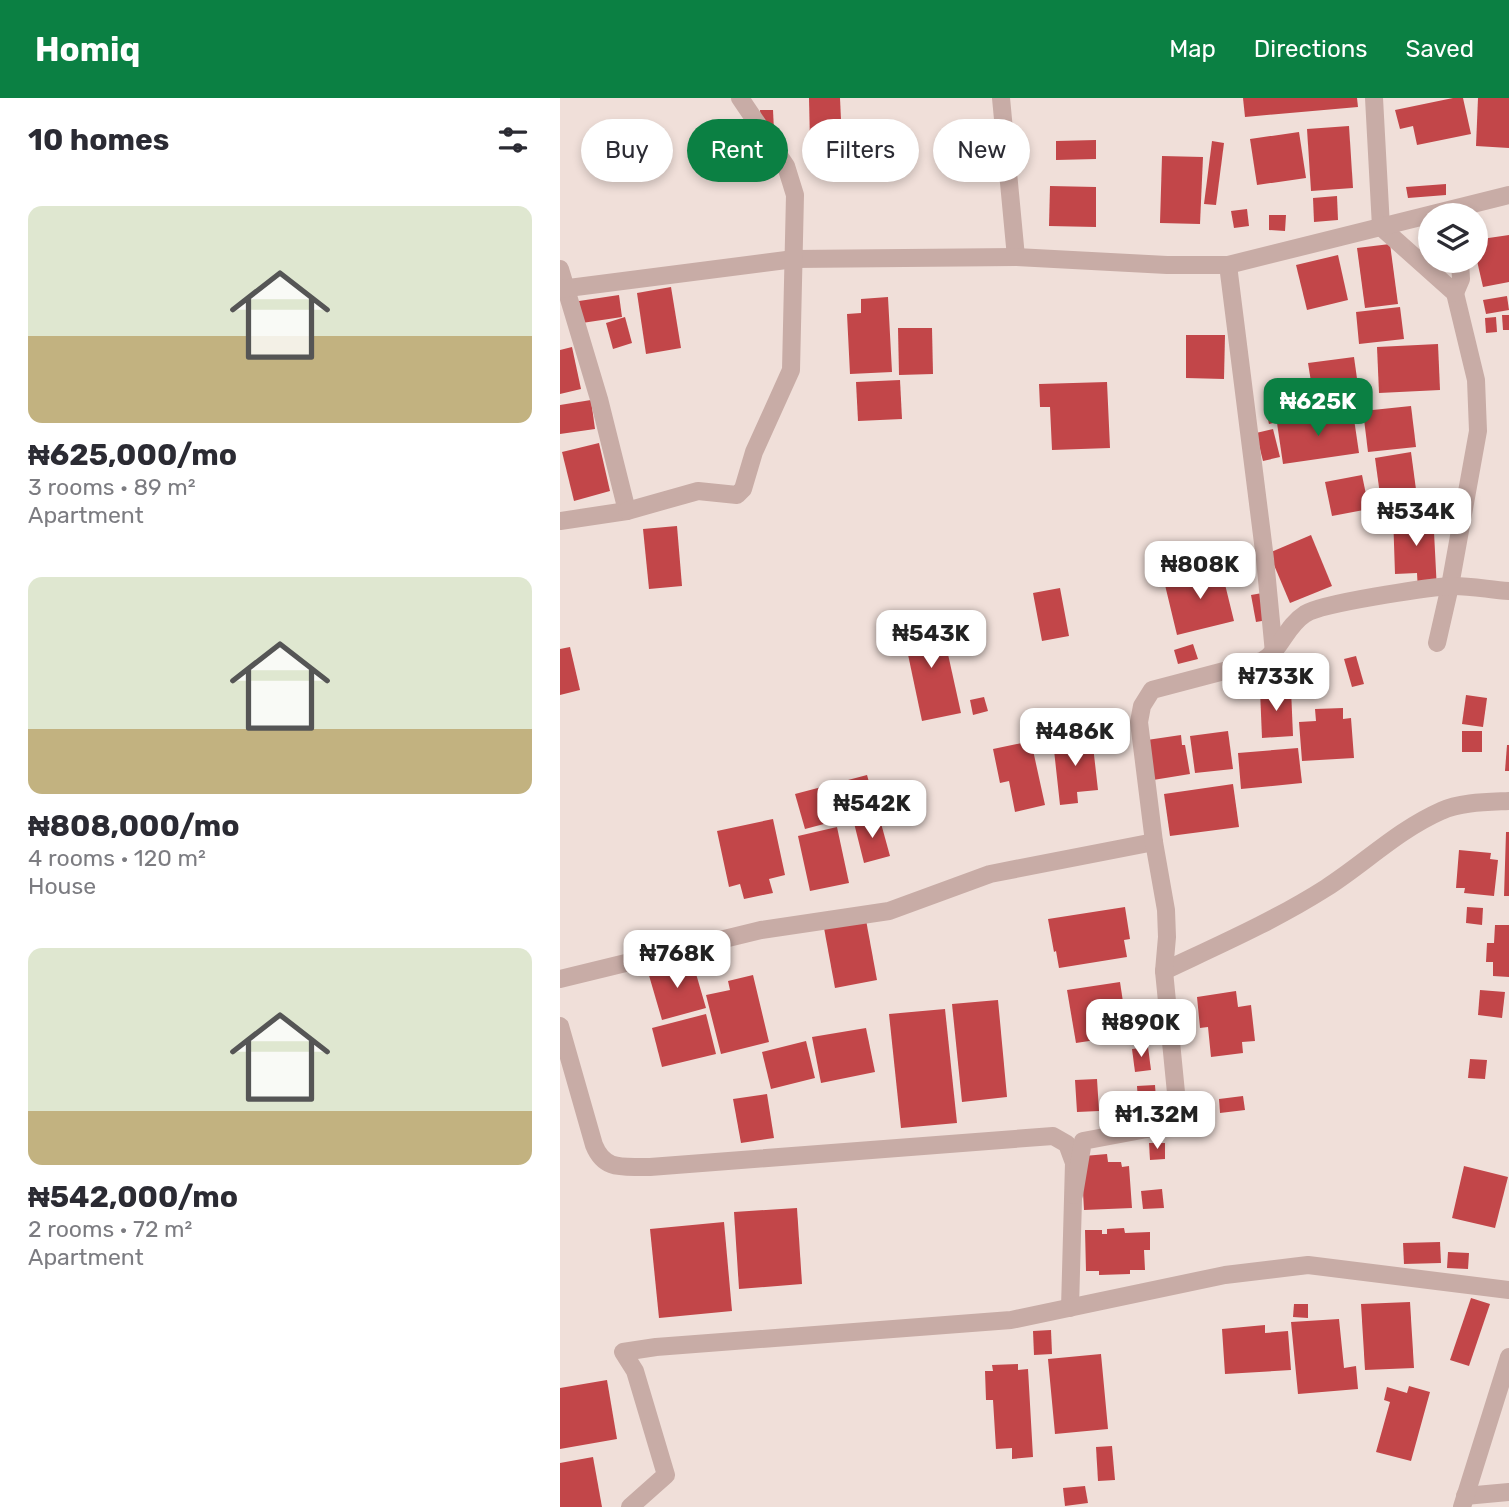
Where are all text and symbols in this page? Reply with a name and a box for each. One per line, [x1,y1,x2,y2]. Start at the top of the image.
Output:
text: Homiq [35,30,140,69]
text: Map [1169,35,1216,63]
text: Directions [1254,35,1367,63]
text: Saved [1405,35,1474,63]
chip: Buy [581,119,673,182]
chip: Rent [687,119,788,182]
chip: Filters [802,119,919,182]
chip: New [933,119,1030,182]
icon: filters [494,121,532,159]
text: 10 homes [28,122,169,158]
map controls [1418,203,1488,273]
button: layers [1418,203,1488,273]
icon: home [217,252,343,378]
pin: ₦625K [1269,378,1367,438]
text: ₦625K [1280,387,1356,415]
text: ₦625,000/mo [28,437,237,473]
text: 3 rooms · 89 m² [28,473,196,501]
pin: ₦534K [1367,489,1465,548]
text: ₦534K [1377,497,1455,525]
text: Apartment [28,501,144,529]
pin: ₦808K [1151,542,1249,601]
text: ₦808K [1161,550,1239,578]
pin: ₦543K [882,610,980,670]
text: ₦543K [892,619,970,647]
icon: home [217,623,343,749]
pin: ₦733K [1227,654,1325,713]
text: ₦733K [1238,662,1314,690]
pin: ₦486K [1026,708,1124,768]
text: ₦486K [1036,717,1114,745]
pin: ₦542K [823,780,921,840]
text: ₦542K [833,789,911,817]
text: ₦808,000/mo [28,808,240,844]
text: 4 rooms · 120 m² [28,844,206,872]
text: House [28,872,96,900]
pin: ₦768K [628,930,726,990]
text: ₦768K [640,939,714,967]
icon: home [217,994,343,1120]
pin: ₦890K [1092,1000,1190,1059]
text: ₦890K [1102,1008,1180,1036]
pin: ₦1.32M [1100,1091,1214,1151]
text: ₦1.32M [1115,1100,1199,1128]
text: ₦542,000/mo [28,1179,238,1215]
text: 2 rooms · 72 m² [28,1215,192,1243]
text: Apartment [28,1243,144,1271]

